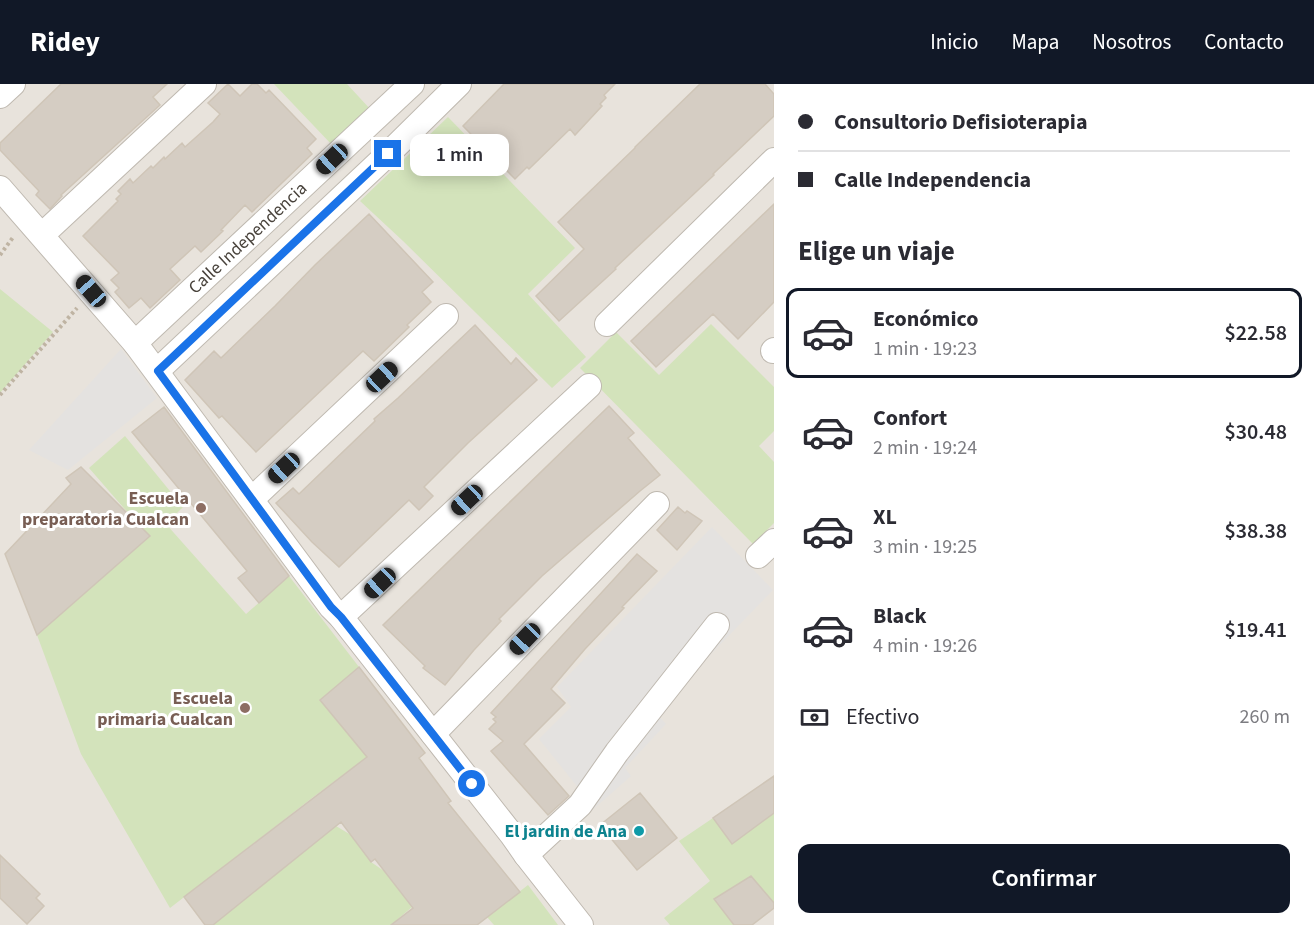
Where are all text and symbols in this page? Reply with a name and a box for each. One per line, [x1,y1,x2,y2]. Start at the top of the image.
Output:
text: Ridey [30,22,100,62]
text: Inicio [930,27,978,57]
text: Mapa [1011,27,1059,57]
text: Nosotros [1092,27,1171,57]
text: Contacto [1204,27,1284,57]
text: Consultorio Defisioterapia [834,106,1088,138]
callout: 1 min [409,133,508,175]
car [313,140,351,178]
route end [374,140,401,167]
text: 1 min [436,141,483,169]
text: Calle Independencia [834,164,1031,196]
street label: Calle Independencia [183,176,312,300]
text: Elige un viaje [798,232,955,271]
car [72,272,110,310]
text: Económico [873,303,978,335]
icon: car [801,306,855,360]
text: $22.58 [1225,317,1287,349]
text: 1 min · 19:23 [873,335,977,363]
car [363,358,401,396]
text: Confort [873,402,947,434]
icon: car [801,405,855,459]
text: $30.48 [1225,416,1287,448]
text: 2 min · 19:24 [873,434,977,462]
car [265,449,303,487]
car [448,481,486,519]
place label: Escuela preparatoria Cualcan [22,486,189,532]
marker: Escuela preparatoria Cualcan [194,501,208,515]
text: XL [873,501,897,533]
icon: car [801,504,855,558]
text: $38.38 [1225,515,1287,547]
text: 3 min · 19:25 [873,533,977,561]
car [361,564,399,602]
text: Black [873,600,927,632]
icon: car [801,603,855,657]
text: $19.41 [1225,614,1287,646]
car [506,620,544,658]
text: 4 min · 19:26 [873,632,977,660]
place label: Escuela primaria Cualcan [97,686,233,732]
marker: Escuela primaria Cualcan [238,701,252,715]
icon: cash [798,701,831,734]
text: Efectivo [846,701,920,733]
text: 260 m [1240,703,1290,731]
route start [458,770,485,797]
place label: El jardin de Ana [504,819,627,844]
marker: El jardin de Ana [632,824,646,838]
button: Confirmar [798,844,1290,913]

